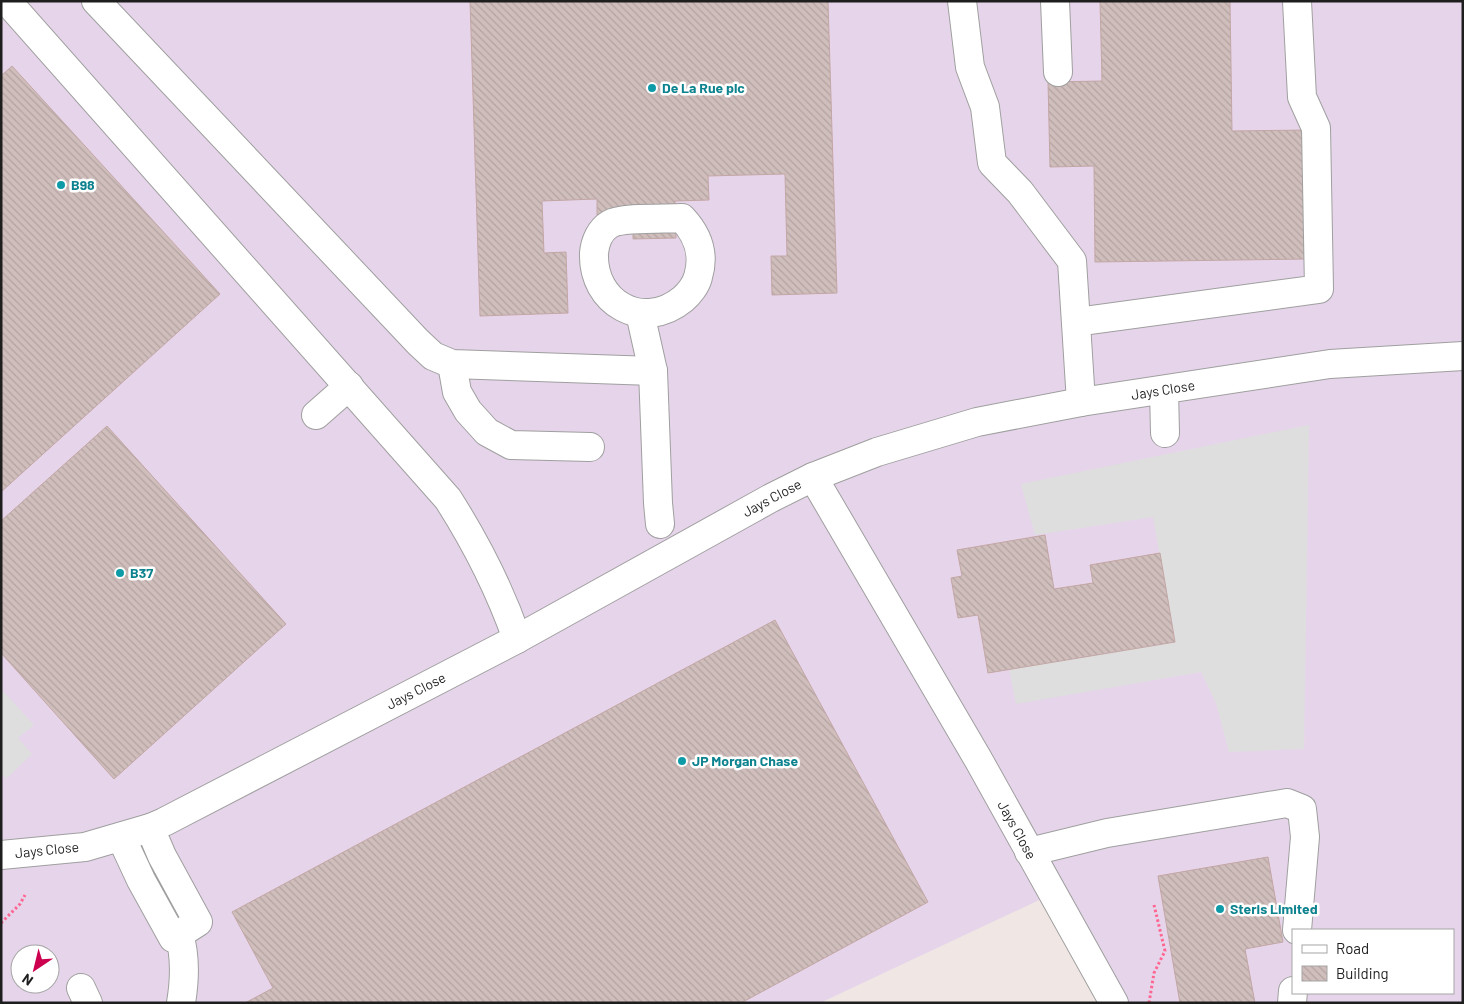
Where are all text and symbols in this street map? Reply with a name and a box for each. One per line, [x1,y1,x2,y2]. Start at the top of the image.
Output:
place label: De La Rue plc [662,79,745,96]
marker: De La Rue plc [646,82,658,94]
place label: B98 [71,176,95,193]
marker: B98 [55,179,67,191]
street label: Jays Close [1130,376,1196,403]
street label: Jays Close [739,475,804,520]
place label: B37 [130,564,153,581]
marker: B37 [114,567,126,579]
street label: Jays Close [383,668,448,713]
place label: JP Morgan Chase [692,752,798,769]
marker: JP Morgan Chase [676,755,688,767]
street label: Jays Close [994,798,1040,862]
street label: Jays Close [14,838,80,861]
place label: Steris Limited [1230,900,1318,917]
marker: Steris Limited [1214,903,1226,915]
legend [1292,929,1454,994]
text: Road [1336,939,1369,957]
north arrow [10,944,60,994]
text: Building [1336,964,1389,982]
text: N [19,970,36,990]

